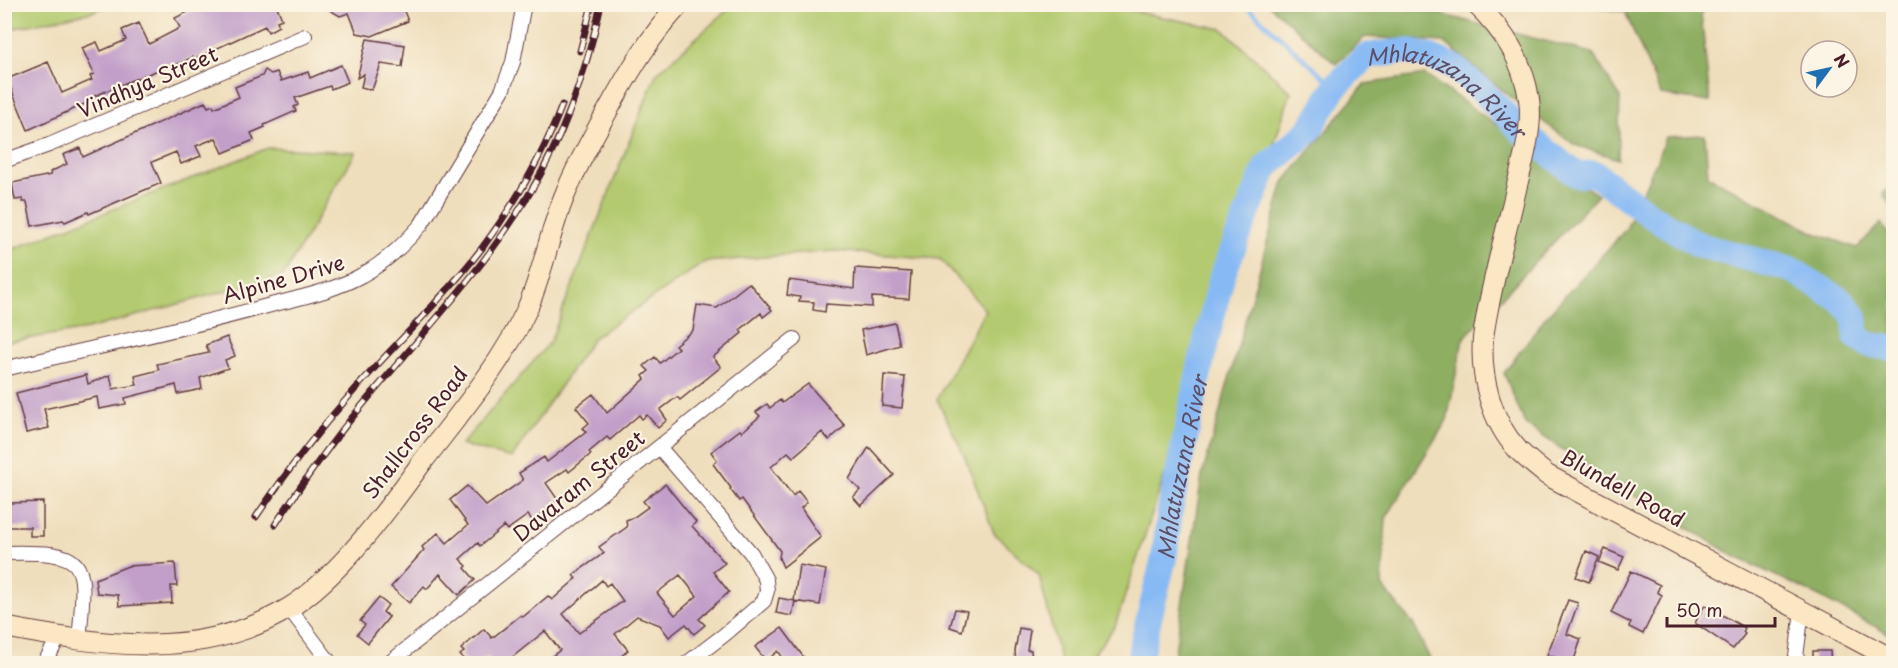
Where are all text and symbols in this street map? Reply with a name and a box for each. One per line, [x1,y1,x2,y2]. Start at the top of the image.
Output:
water label: Mhlatuzana River [1364,34,1537,147]
street label: Vindhya Street [72,37,222,125]
north arrow [1799,39,1859,99]
text: N [1829,48,1856,72]
street label: Alpine Drive [218,245,348,311]
street label: Shallcross Road [353,359,475,505]
water label: Mhlatuzana River [1147,370,1215,561]
street label: Davaram Street [505,422,651,548]
street label: Blundell Road [1555,440,1691,534]
scale bar [1667,590,1775,628]
text: 50 m [1676,596,1723,623]

